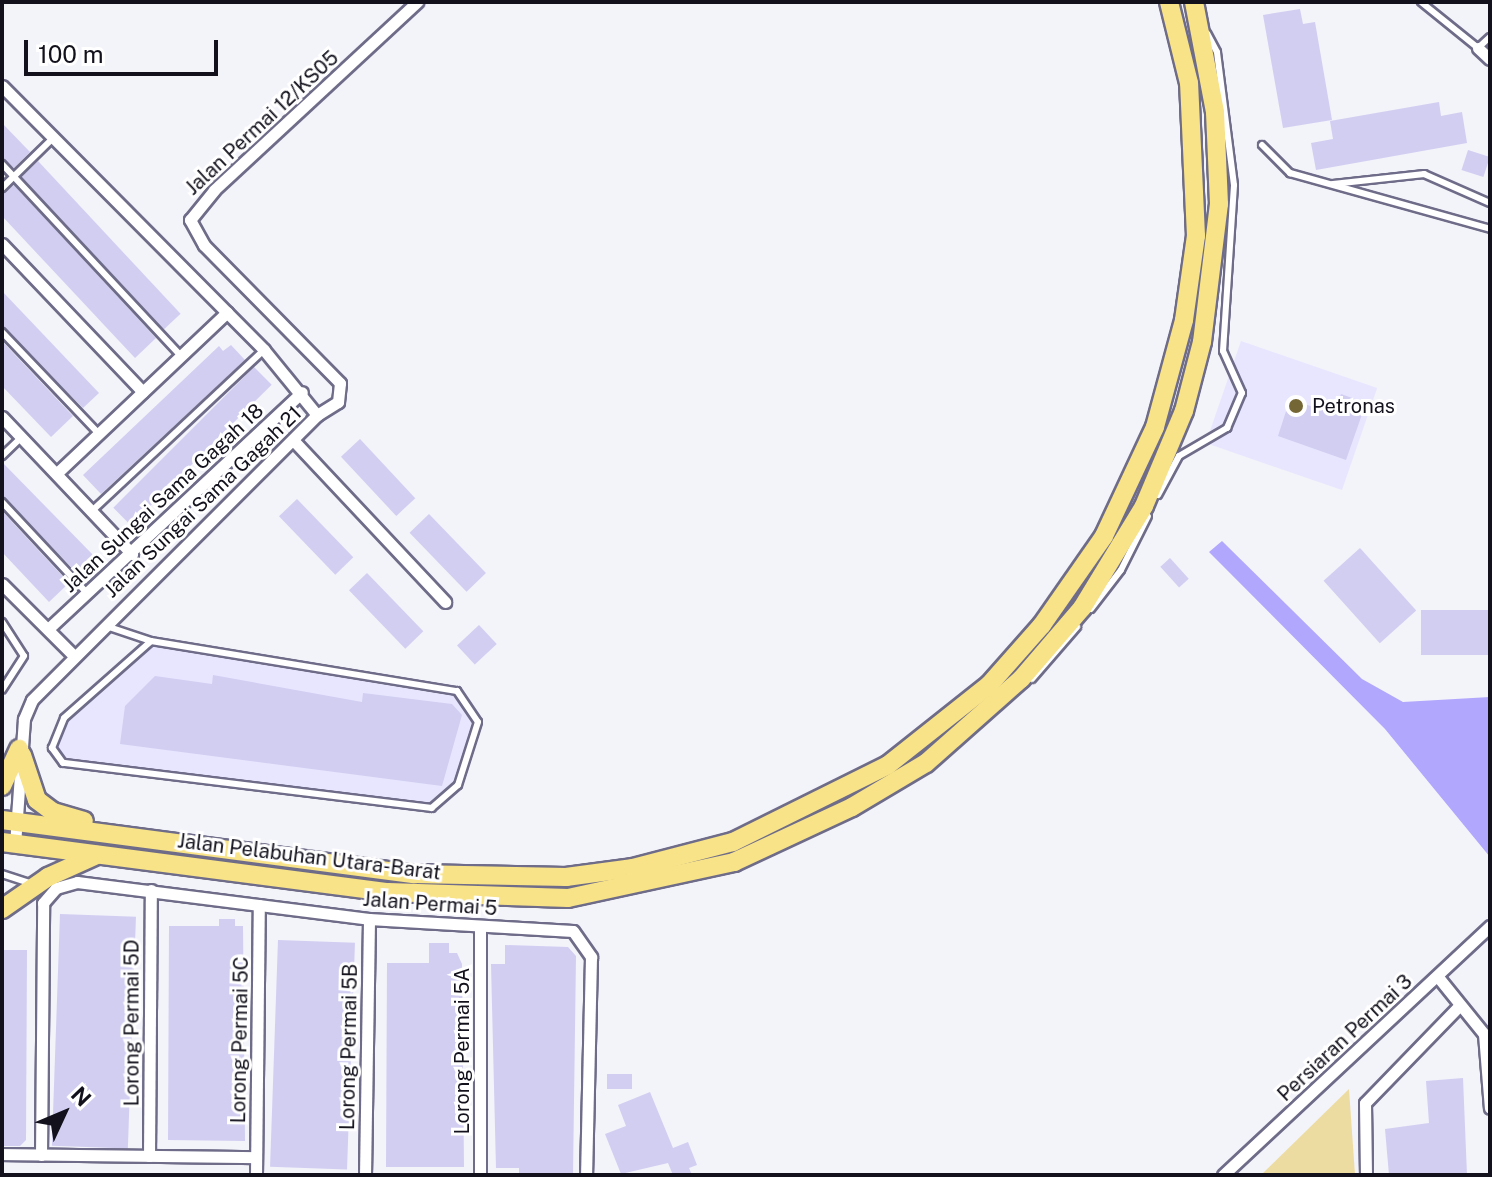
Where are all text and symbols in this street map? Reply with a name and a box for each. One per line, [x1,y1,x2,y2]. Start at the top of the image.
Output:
scale bar [28,24,222,74]
text: 100 m [38,40,104,68]
street label: Jalan Permai 12/KS05 [180,46,344,200]
place label: Petronas [1312,394,1395,418]
marker: Petronas [1287,397,1305,415]
street label: Jalan Sungai Sama Gagah 18 [58,399,268,597]
street label: Jalan Sungai Sama Gagah 21 [99,401,307,603]
street label: Jalan Pelabuhan Utara-Barat [176,829,442,885]
street label: Jalan Permai 5 [362,887,498,921]
street label: Lorong Permai 5D [120,940,144,1106]
street label: Lorong Permai 5C [227,956,253,1124]
street label: Lorong Permai 5B [336,964,362,1130]
street label: Lorong Permai 5A [450,967,474,1135]
street label: Persiaran Permai 3 [1273,970,1417,1106]
north arrow [24,1073,104,1153]
text: N [66,1081,97,1112]

